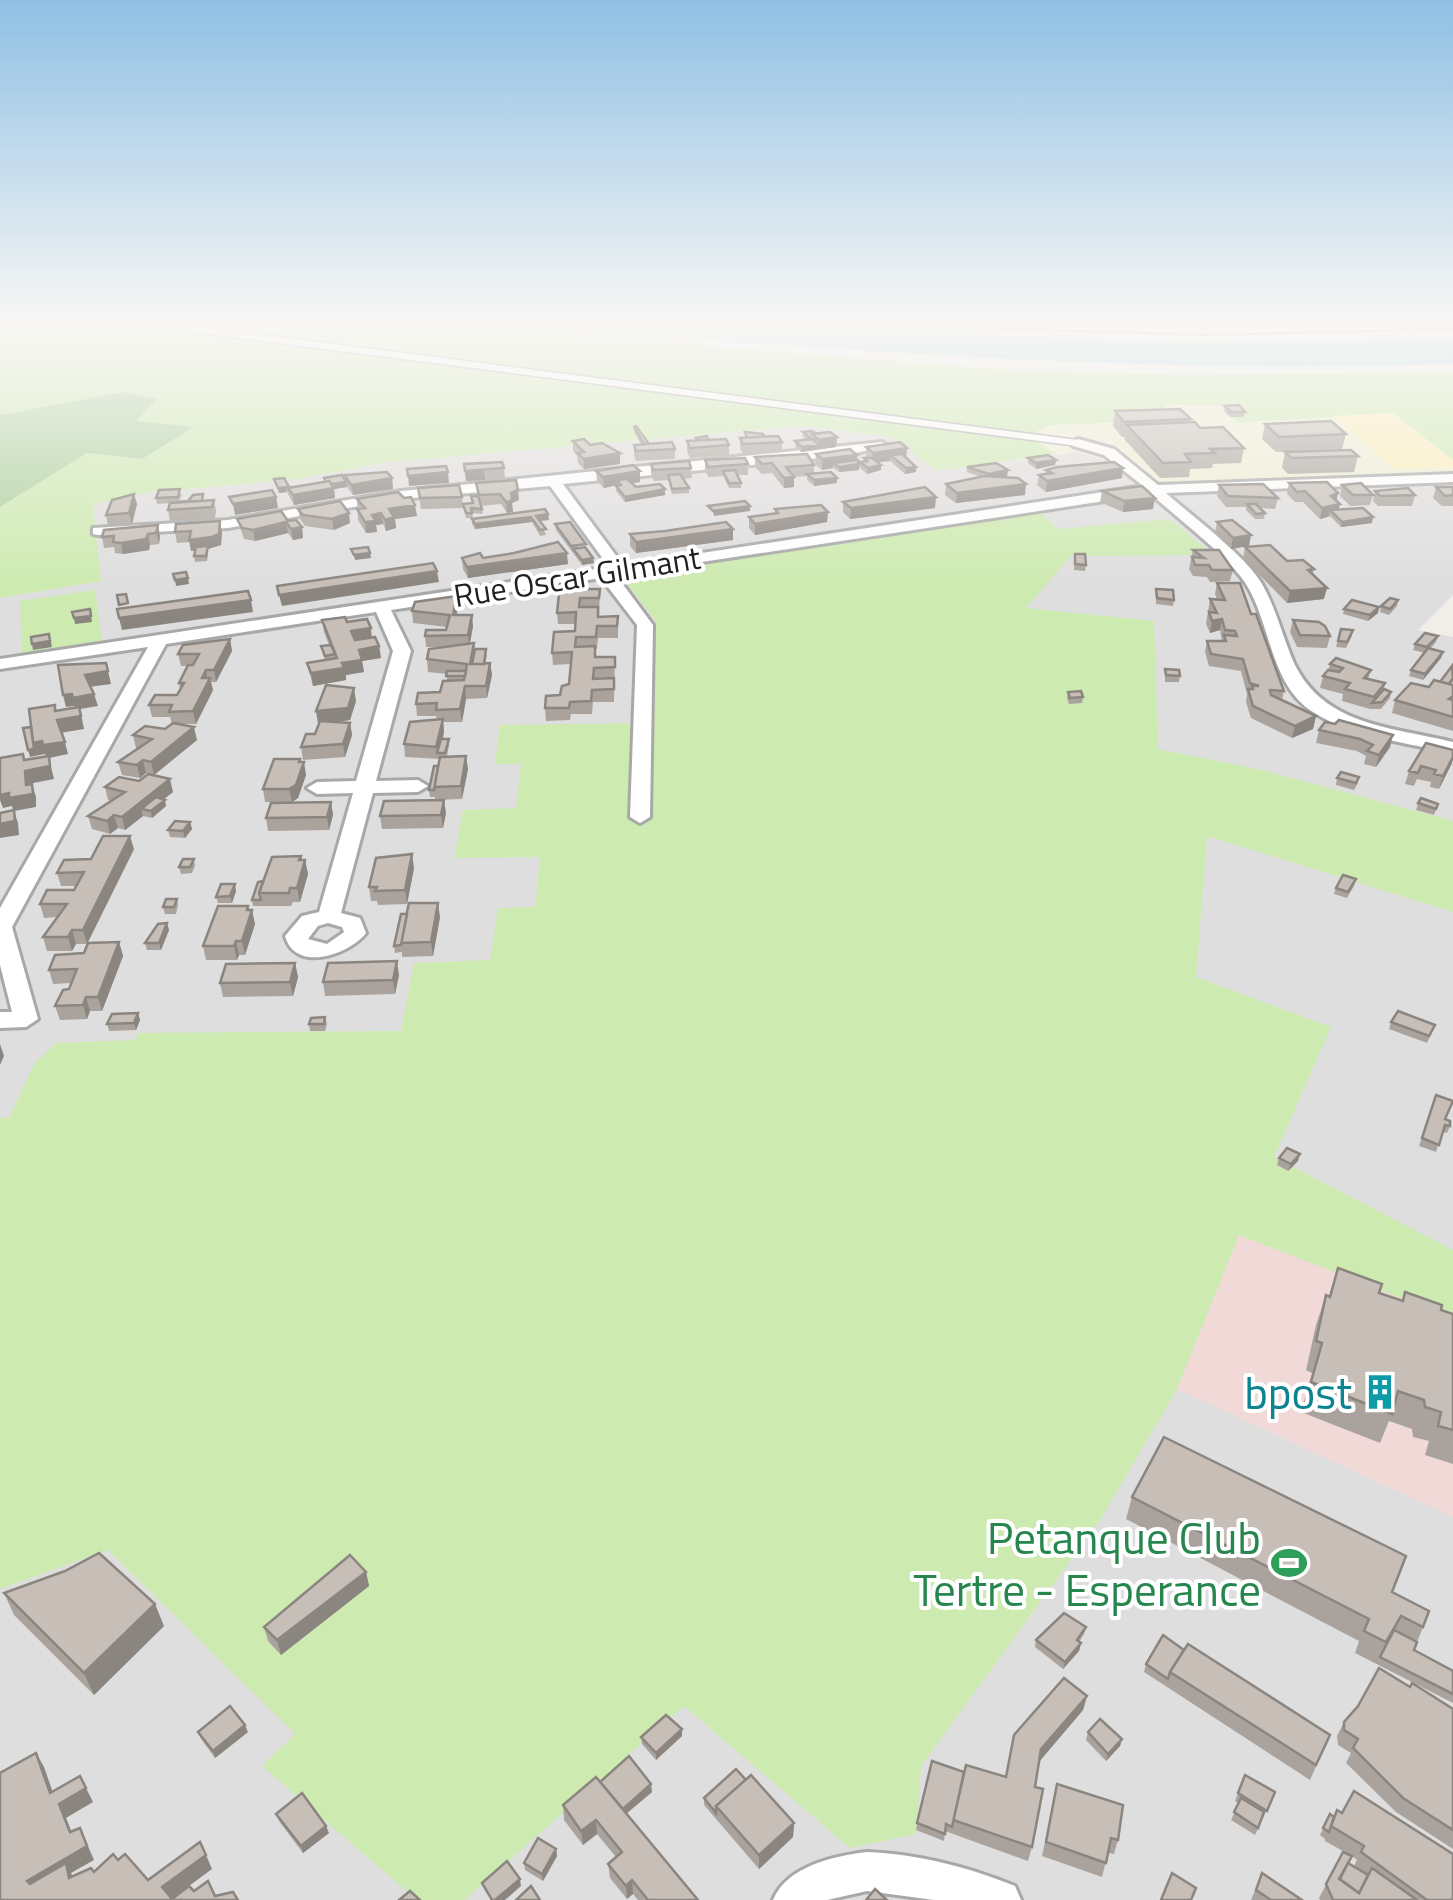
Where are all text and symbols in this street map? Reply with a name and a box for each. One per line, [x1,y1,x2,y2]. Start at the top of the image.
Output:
street label: Rue Oscar Gilmant [450,533,704,619]
place label: bpost [1244,1358,1352,1426]
building icon: bpost [1361,1373,1399,1411]
place label: Petanque Club Tertre - Esperance [913,1503,1261,1623]
sports icon: Petanque Club Tertre - Esperance [1270,1544,1308,1582]

